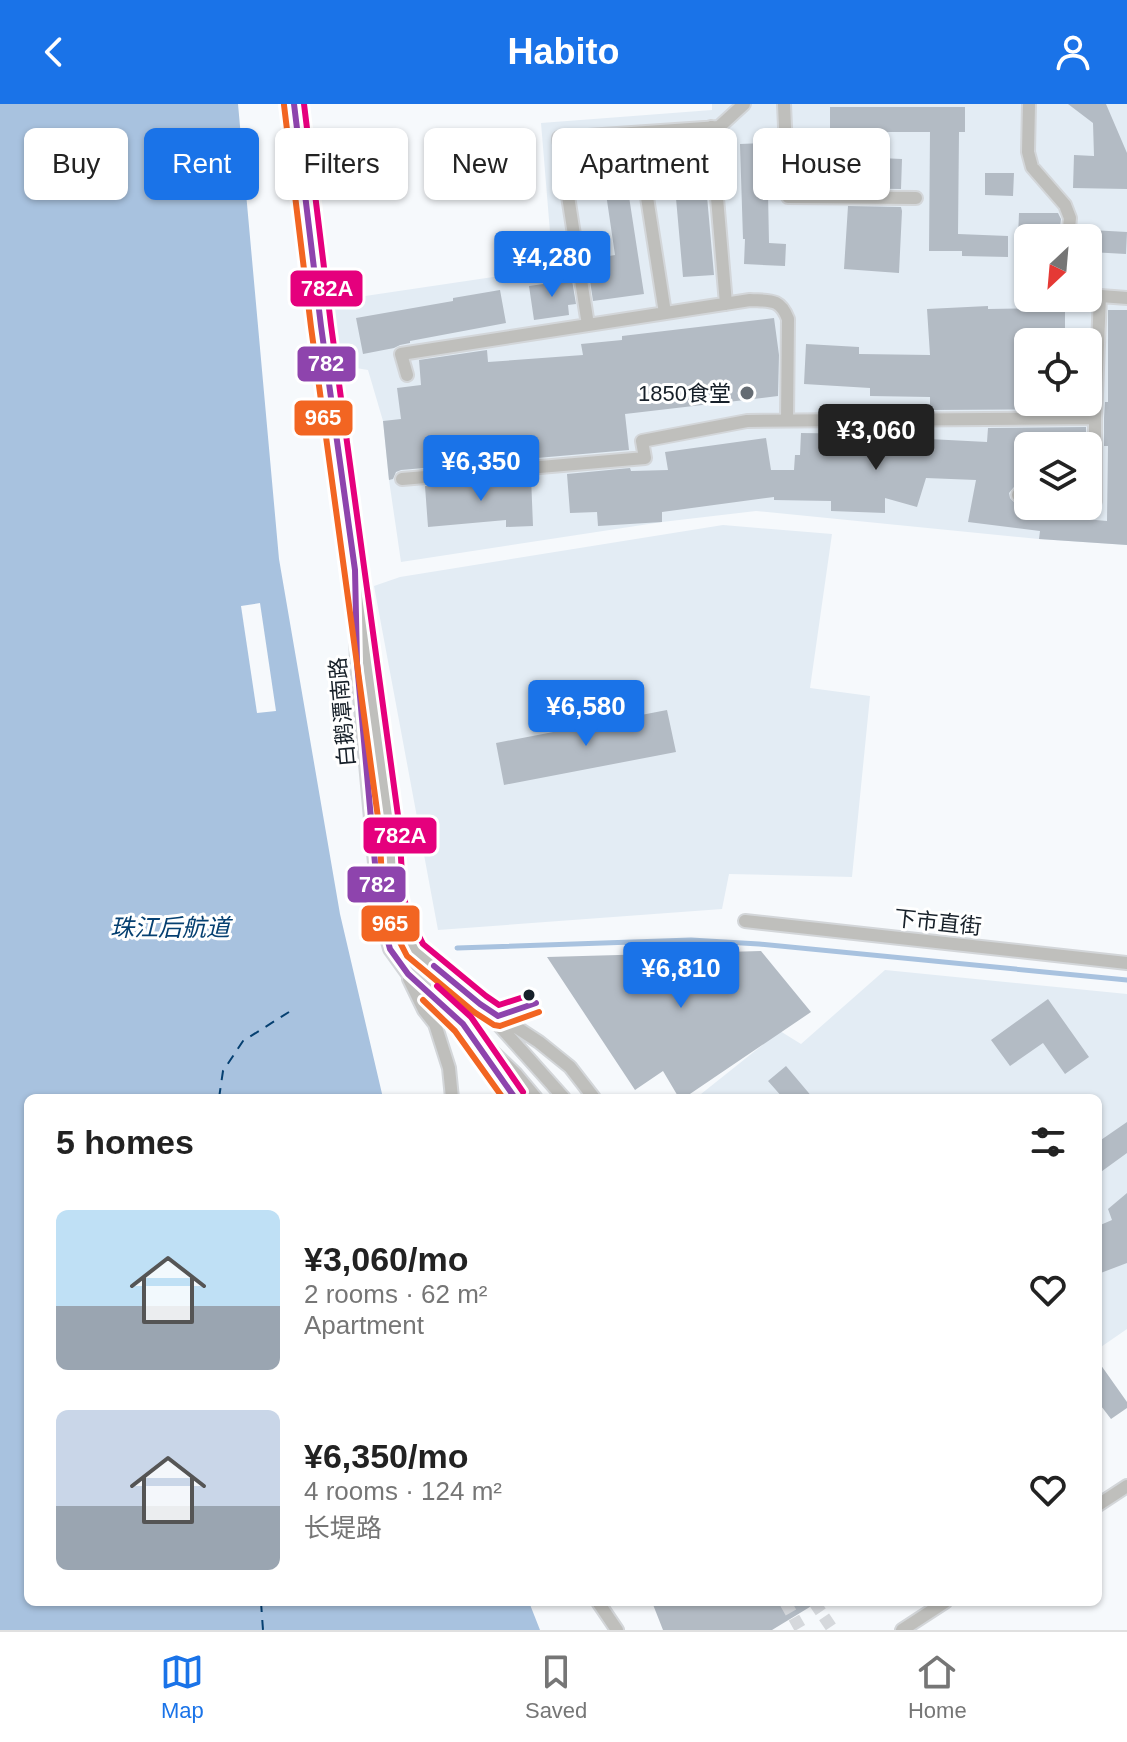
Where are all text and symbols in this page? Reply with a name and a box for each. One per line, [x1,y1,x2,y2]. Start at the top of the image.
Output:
icon: back [32,30,76,74]
icon: person [1051,30,1095,74]
text: Habito [508,31,620,72]
chip: Buy [24,128,128,200]
chip: Rent [144,128,259,200]
chip: Filters [275,128,408,200]
chip: New [424,128,536,200]
chip: Apartment [552,128,737,200]
chip: House [753,128,890,200]
north arrow [1014,224,1102,312]
map controls [1014,224,1102,520]
pin: ¥4,280 [487,231,617,299]
text: ¥4,280 [512,242,592,272]
line badge: 782A [289,269,364,308]
text: 782A [301,276,353,301]
button: locate [1014,328,1102,416]
line badge: 782 [296,345,357,383]
text: 782 [308,351,344,376]
place label: 1850食堂 [638,381,731,406]
marker: 1850食堂 [738,384,756,402]
line badge: 965 [293,399,354,437]
pin: ¥3,060 [811,404,941,472]
text: 965 [305,405,341,430]
text: ¥3,060 [836,415,916,445]
button: layers [1014,432,1102,520]
pin: ¥6,350 [416,435,546,503]
text: ¥6,350 [441,446,521,476]
street label: 白鹅潭南路 [325,656,360,768]
pin: ¥6,580 [521,680,651,748]
text: ¥6,580 [546,691,626,721]
line badge: 782A [362,816,438,855]
text: 782A [374,823,426,848]
line badge: 782 [346,865,407,904]
text: 782 [359,872,395,897]
line badge: 965 [360,904,421,943]
street label: 下市直街 [893,905,983,940]
text: 965 [372,911,408,936]
water label: 珠江后航道 [110,914,233,941]
pin: ¥6,810 [616,942,746,1010]
text: ¥6,810 [641,953,721,983]
unlabelled marker [521,987,537,1003]
icon: filters [1026,1120,1070,1164]
text: 5 homes [56,1123,194,1161]
text: ¥3,060/mo [304,1240,468,1278]
icon: home [120,1242,216,1338]
icon: heart [1026,1268,1070,1312]
text: 2 rooms · 62 m² [304,1279,488,1309]
text: Apartment [304,1310,424,1340]
text: ¥6,350/mo [304,1437,468,1475]
icon: home [120,1442,216,1538]
icon: heart [1026,1468,1070,1512]
text: 4 rooms · 124 m² [304,1476,502,1506]
text: 长堤路 [304,1513,382,1543]
tab: Map [160,1650,204,1724]
tab: Saved [525,1650,587,1724]
tab: Home [908,1650,967,1724]

